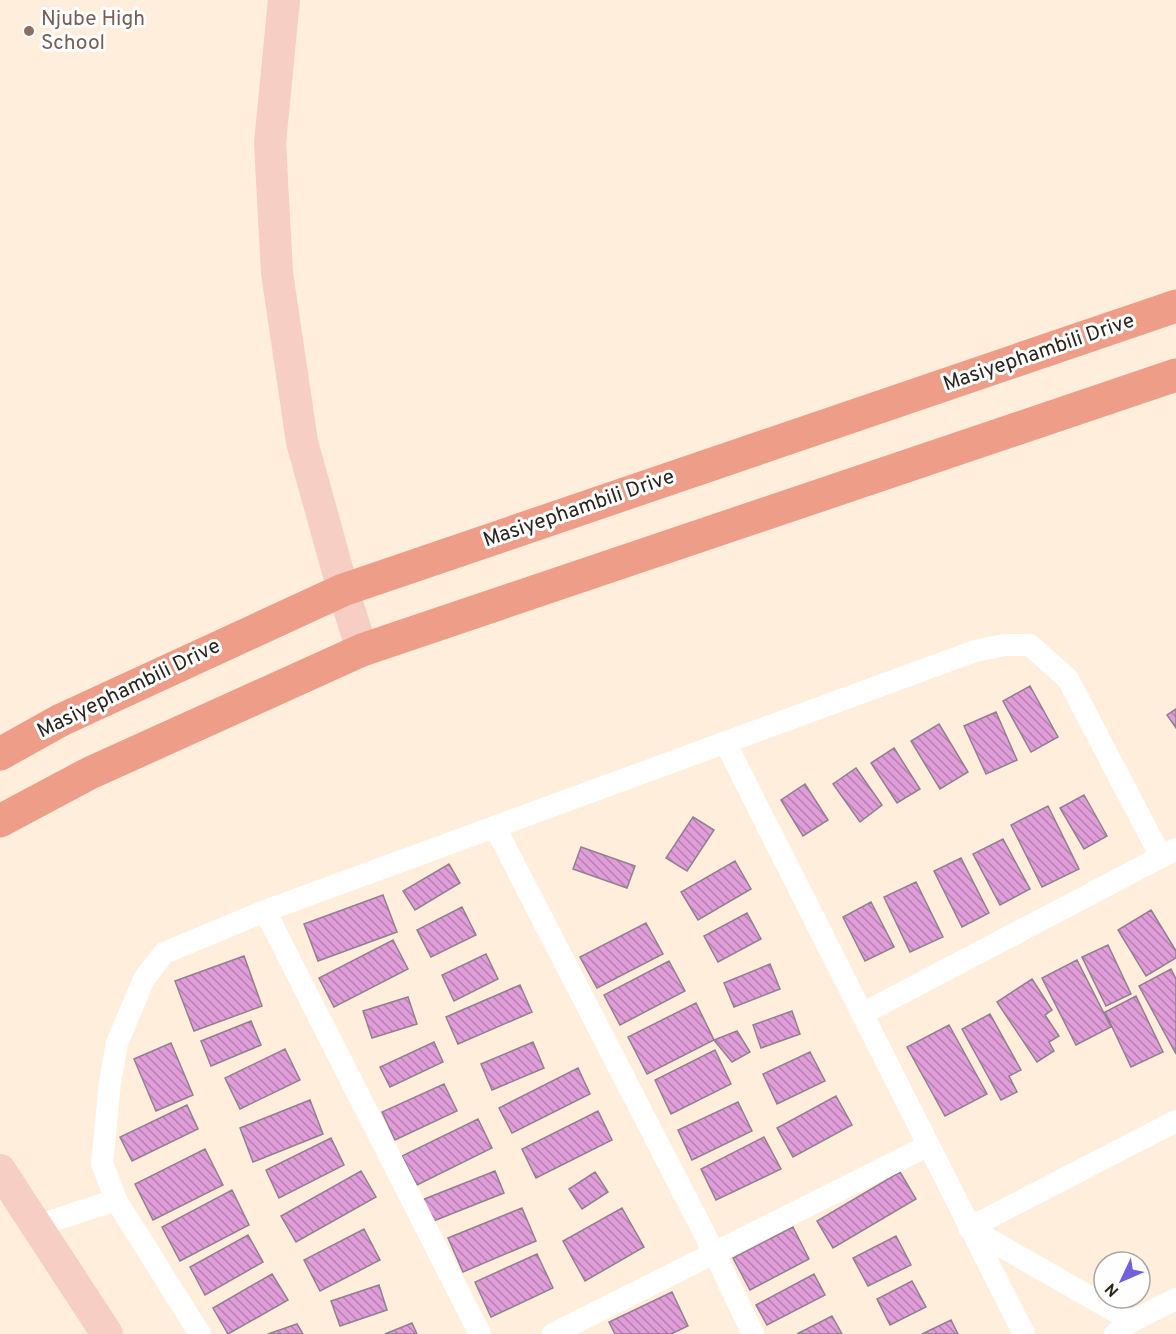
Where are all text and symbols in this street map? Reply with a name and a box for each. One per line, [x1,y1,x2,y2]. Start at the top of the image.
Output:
place label: Njube High School [41,6,145,57]
marker: Njube High School [22,24,36,38]
street label: Masiyephambili Drive [940,308,1138,398]
street label: Masiyephambili Drive [480,464,678,554]
street label: Masiyephambili Drive [33,633,225,745]
north arrow [1092,1250,1152,1310]
text: N [1101,1278,1124,1300]

